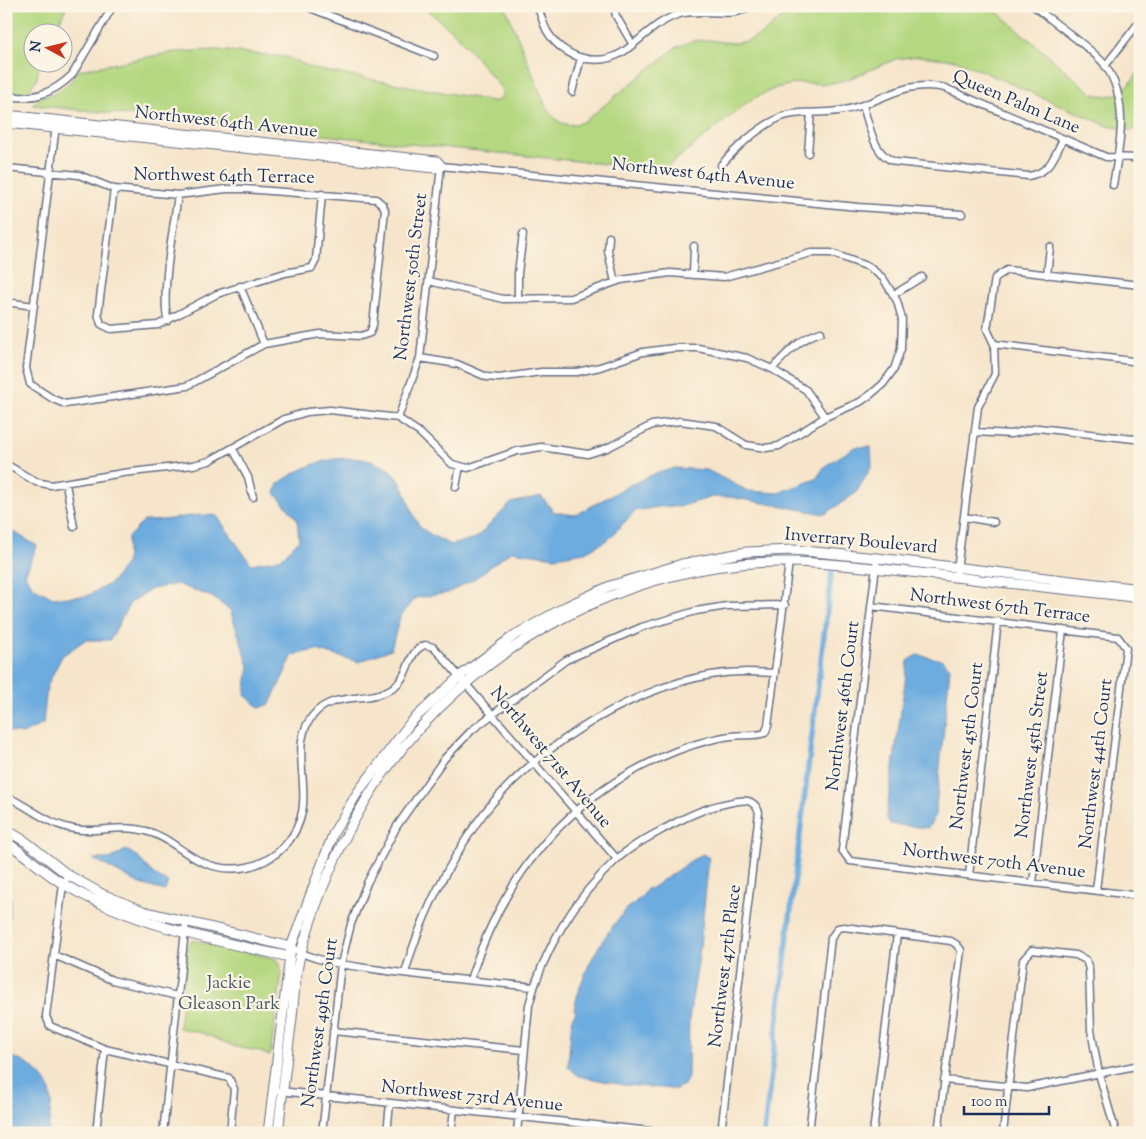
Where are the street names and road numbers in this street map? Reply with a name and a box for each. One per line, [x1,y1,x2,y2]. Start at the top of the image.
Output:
street label: Queen Palm Lane [948,64,1084,142]
street label: Northwest 64th Avenue [133,100,319,146]
street label: Northwest 64th Avenue [610,152,796,198]
street label: Northwest 64th Terrace [133,162,315,192]
street label: Northwest 50th Street [389,192,435,362]
street label: Inverrary Boulevard [784,522,938,562]
street label: Northwest 67th Terrace [908,583,1092,631]
street label: Northwest 46th Court [821,620,867,792]
street label: Northwest 45th Court [945,661,991,831]
street label: Northwest 45th Street [1010,670,1056,840]
street label: Northwest 44th Court [1074,677,1120,851]
street label: Northwest 71st Avenue [483,681,617,835]
street label: Northwest 70th Avenue [901,838,1087,886]
street label: Northwest 47th Place [703,883,749,1049]
street label: Northwest 49th Court [296,937,346,1109]
street label: Northwest 73rd Avenue [380,1075,564,1119]

